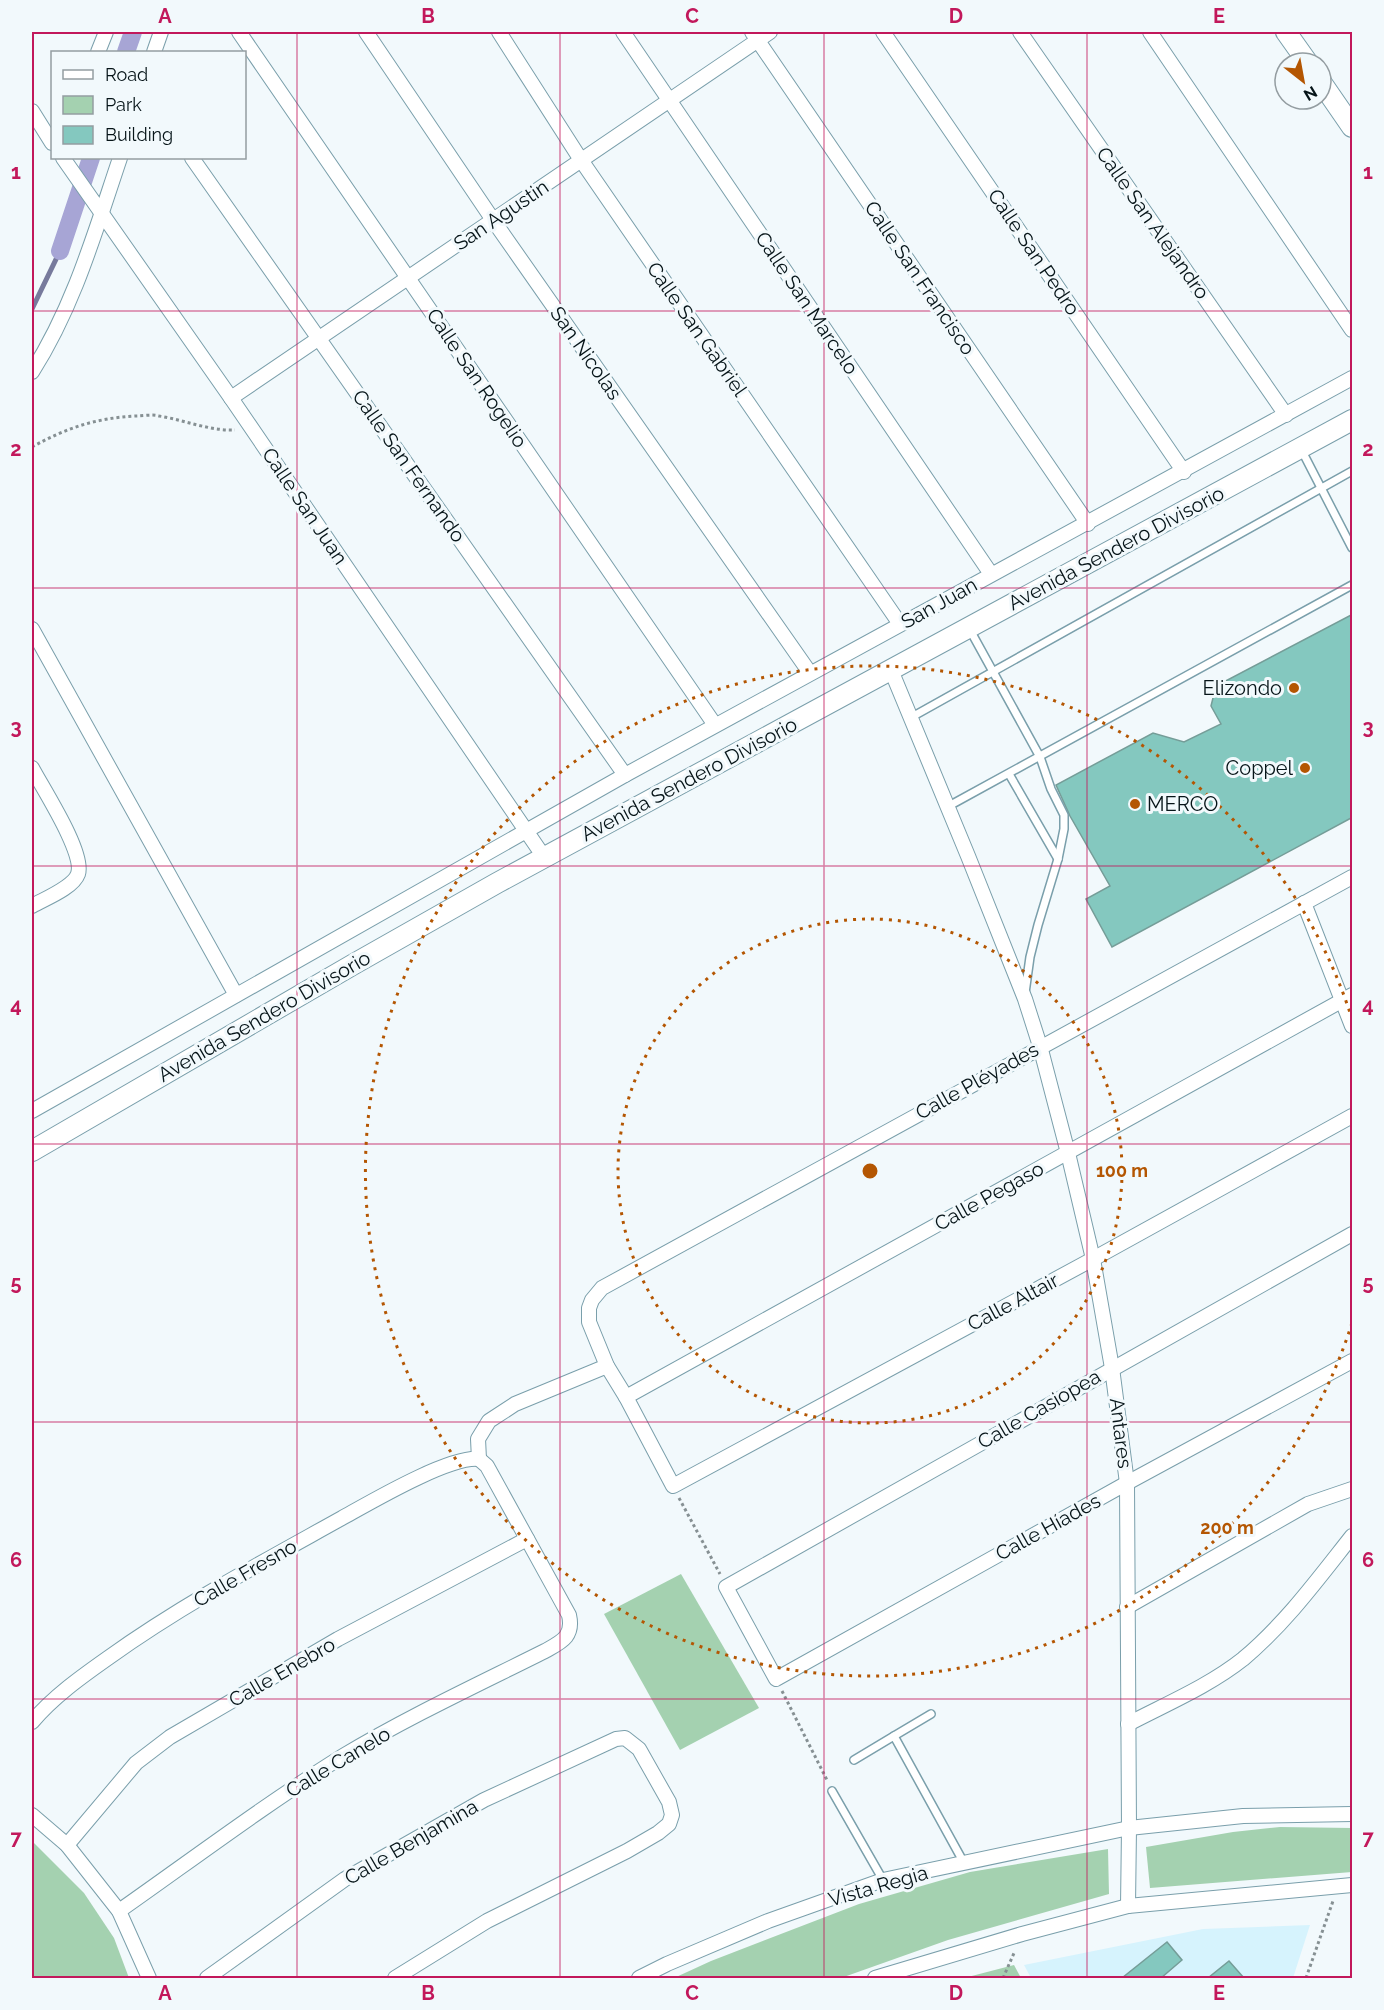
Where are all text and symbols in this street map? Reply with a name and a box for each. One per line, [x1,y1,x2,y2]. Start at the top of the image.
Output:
text: A [158,4,172,28]
text: B [421,4,435,28]
text: C [685,4,699,28]
text: D [949,4,963,28]
text: E [1213,4,1225,28]
legend [51,51,246,159]
north arrow [1273,51,1333,111]
text: Road [105,64,148,85]
text: N [1300,82,1321,105]
text: Park [105,94,142,115]
text: Building [105,124,173,145]
street label: Calle San Alejandro [1091,142,1215,304]
text: 1 [11,160,21,184]
text: 1 [1363,160,1373,184]
street label: San Agustin [449,175,553,255]
street label: Calle San Pedro [983,184,1085,320]
street label: Calle San Francisco [860,196,980,360]
street label: Calle San Marcelo [750,227,864,379]
street label: Calle San Gabriel [642,257,753,401]
street label: San Nicolas [545,302,627,404]
street label: Calle San Rogelio [422,304,532,452]
street label: Calle San Fernando [347,385,471,547]
text: 2 [10,437,22,461]
text: 2 [1362,437,1374,461]
street label: Calle San Juan [257,443,353,569]
street label: Avenida Sendero Divisorio [1004,481,1228,615]
street label: San Juan [897,572,981,634]
place label: Elizondo [1203,676,1282,700]
marker: Elizondo [1287,681,1301,695]
street label: Avenida Sendero Divisorio [577,712,801,846]
text: 3 [10,715,22,739]
text: 3 [1362,715,1374,739]
place label: Coppel [1226,756,1294,780]
marker: Coppel [1298,761,1312,775]
place label: MERCO [1147,792,1218,816]
marker: MERCO [1128,797,1142,811]
street label: Avenida Sendero Divisorio [154,945,375,1087]
text: 4 [10,993,22,1017]
text: 4 [1362,993,1374,1017]
street label: Calle Pléyades [911,1037,1043,1125]
street label: Calle Pegaso [930,1156,1048,1236]
text: 100 m [1096,1160,1148,1181]
centre of rings [860,1161,880,1181]
street label: Calle Altair [963,1268,1063,1336]
text: 5 [10,1271,22,1295]
text: 5 [1362,1271,1374,1295]
street label: Calle Casiopea [973,1364,1105,1454]
street label: Antares [1105,1396,1137,1470]
street label: Calle Híades [991,1488,1105,1566]
text: 200 m [1200,1517,1254,1538]
street label: Calle Fresno [189,1534,301,1612]
text: 6 [10,1548,22,1572]
text: 6 [1362,1548,1374,1572]
street label: Calle Enebro [225,1632,340,1712]
street label: Calle Canelo [281,1721,395,1803]
street label: Calle Benjamina [340,1794,482,1890]
text: 7 [10,1826,22,1850]
text: 7 [1362,1826,1374,1850]
street label: Vista Regia [825,1860,931,1912]
text: A [158,1981,172,2005]
text: B [421,1981,435,2005]
text: C [685,1981,699,2005]
text: D [949,1981,963,2005]
text: E [1213,1981,1225,2005]

